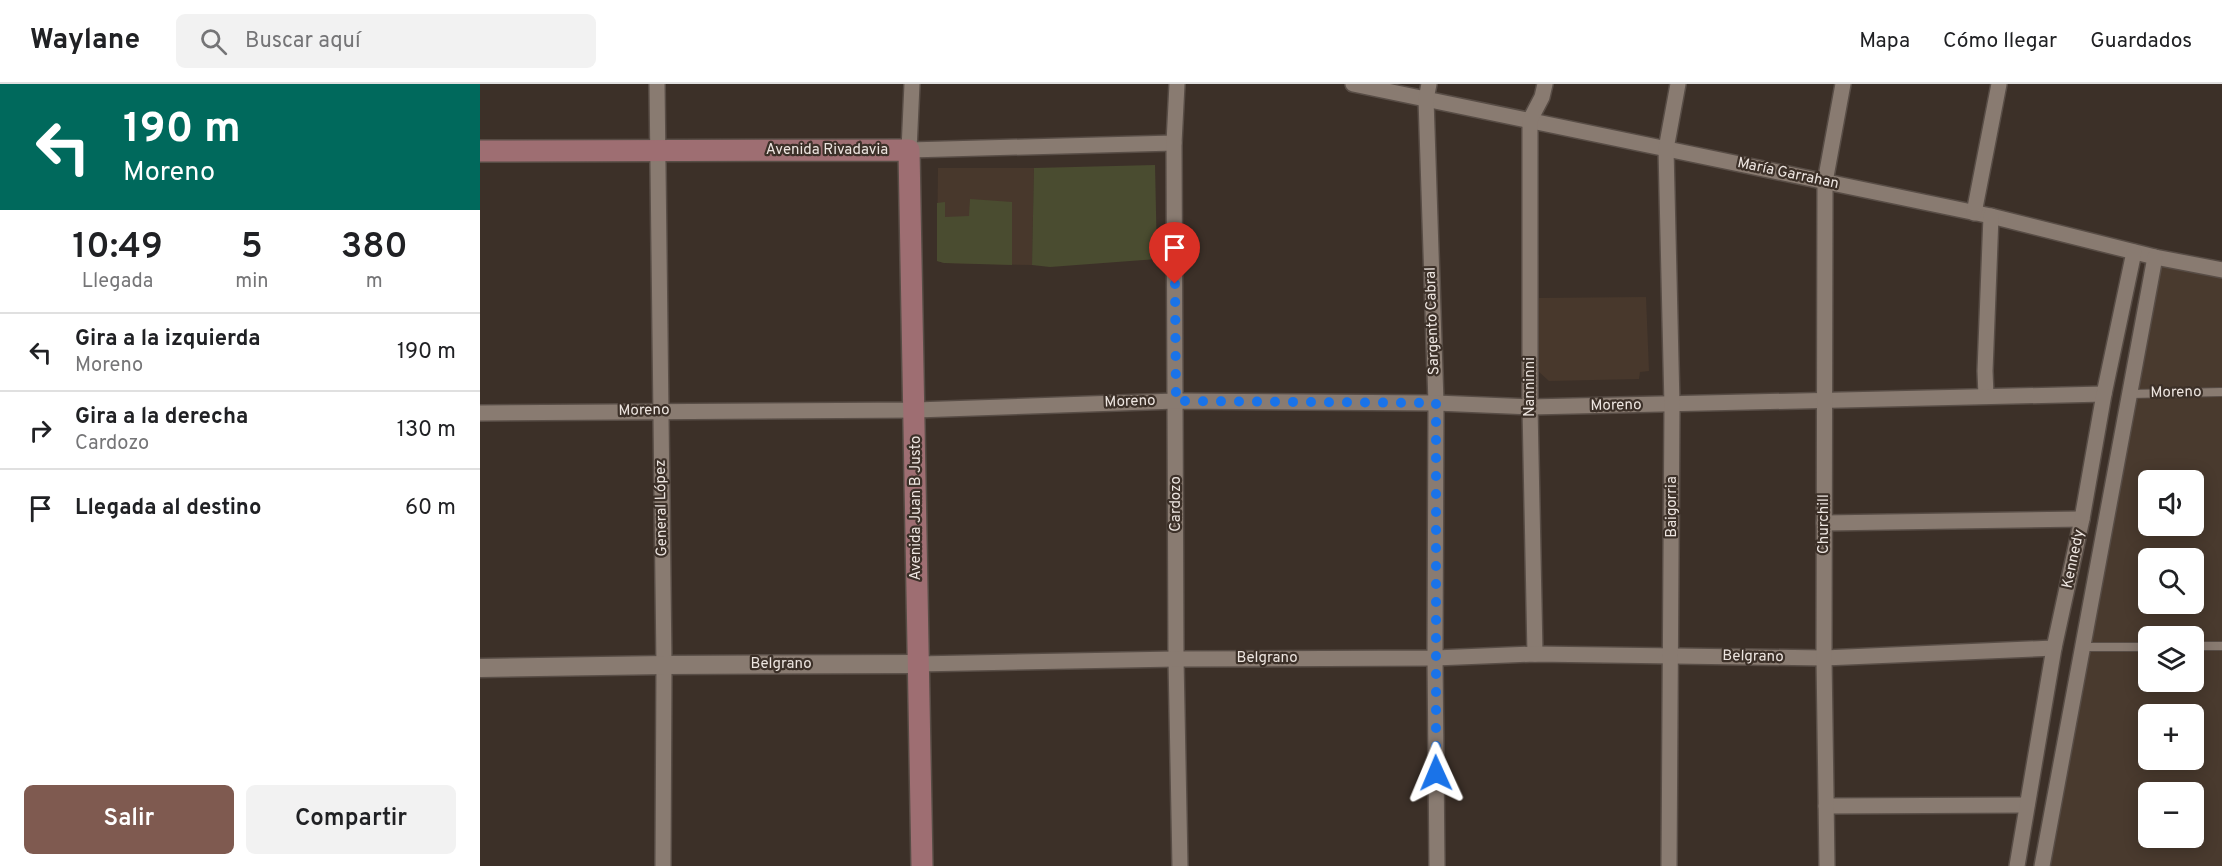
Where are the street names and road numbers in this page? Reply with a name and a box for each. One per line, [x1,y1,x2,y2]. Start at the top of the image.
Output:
street label: Avenida Rivadavia [766,141,888,160]
street label: María Garrahan [1735,154,1841,194]
street label: Sargento Cabral [1422,267,1444,375]
street label: Nanninni [1521,357,1540,417]
street label: Moreno [2150,383,2202,403]
street label: Moreno [1104,392,1156,412]
street label: Moreno [1590,396,1642,416]
street label: Moreno [618,401,670,421]
street label: Avenida Juan B Justo [907,436,926,580]
street label: General López [652,459,672,557]
street label: Cardozo [1167,476,1186,532]
street label: Baigorria [1663,476,1682,538]
street label: Churchill [1815,494,1834,554]
street label: Kennedy [2058,528,2090,590]
street label: Belgrano [1722,647,1784,667]
street label: Belgrano [1236,649,1298,668]
street label: Belgrano [750,655,812,674]

